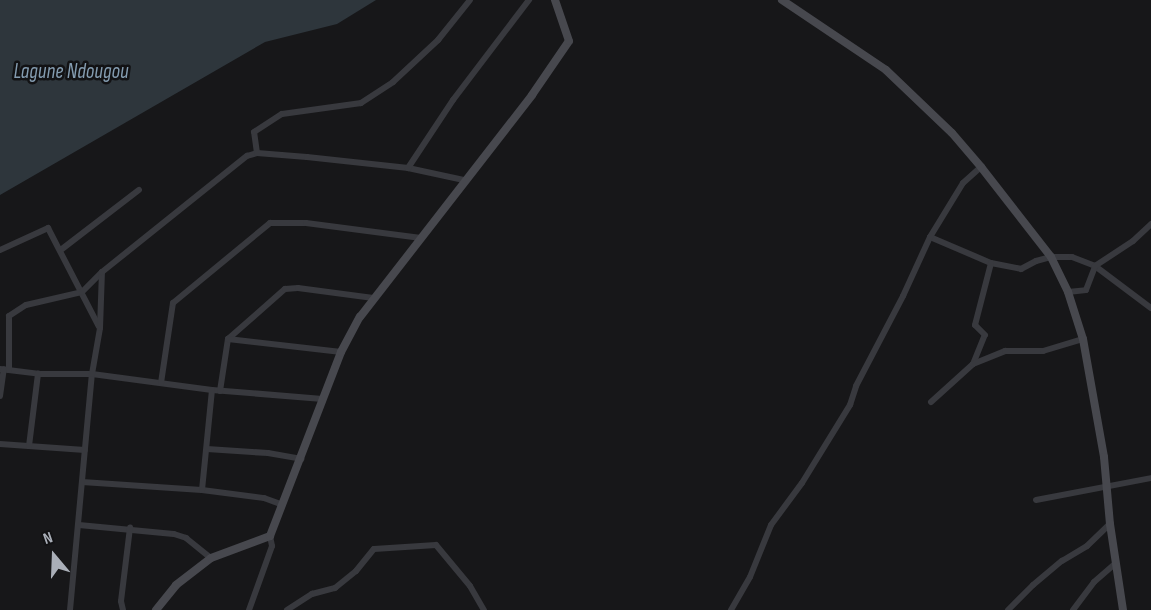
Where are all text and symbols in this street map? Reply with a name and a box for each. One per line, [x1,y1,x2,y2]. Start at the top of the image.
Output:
water label: Lagune Ndougou [13,59,129,85]
north arrow [24,526,84,586]
text: N [41,528,55,549]

